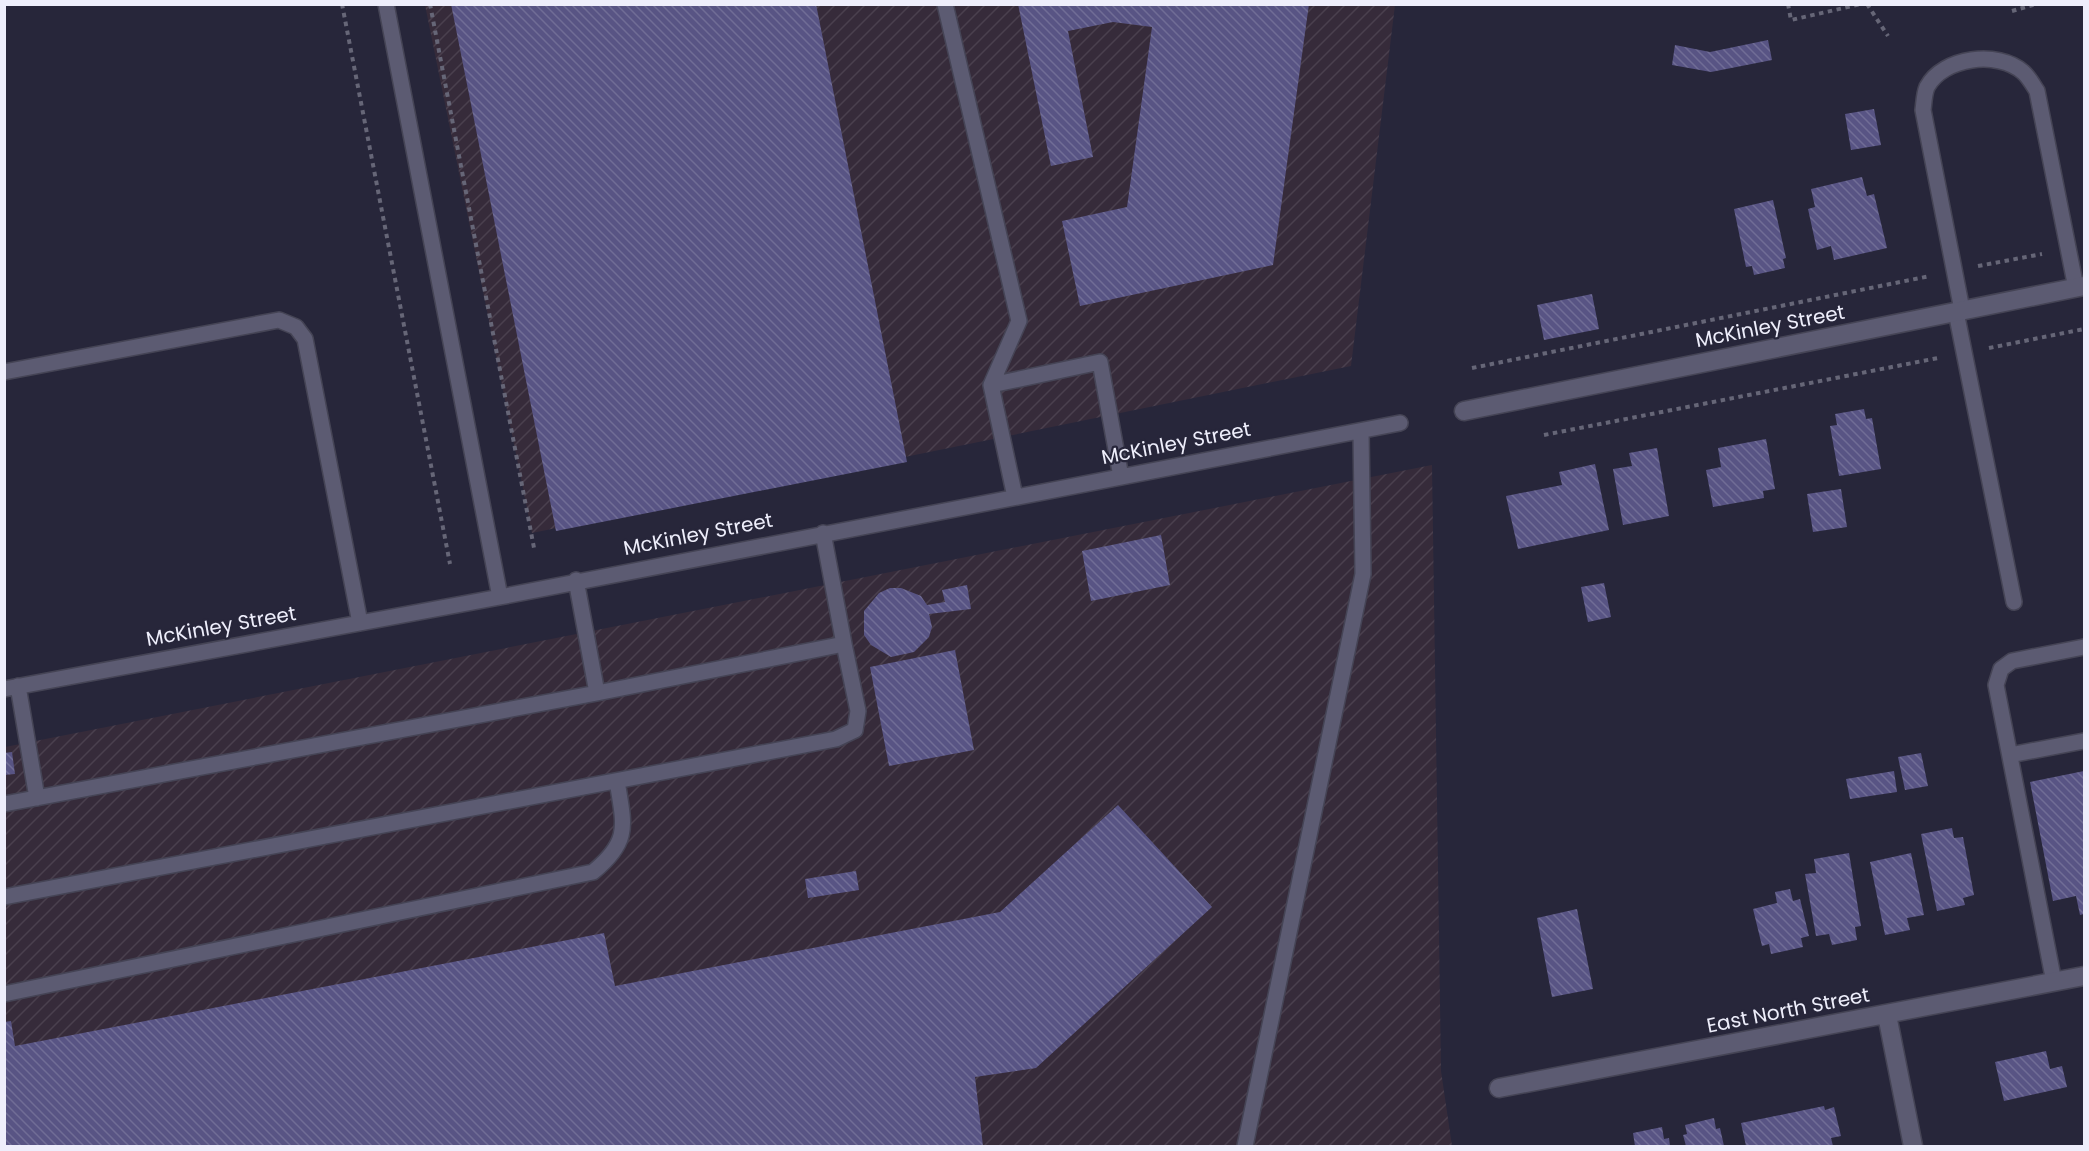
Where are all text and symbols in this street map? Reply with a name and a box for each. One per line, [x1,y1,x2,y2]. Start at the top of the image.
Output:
street label: McKinley Street [1693,298,1847,354]
street label: McKinley Street [1099,415,1253,471]
street label: McKinley Street [621,506,775,562]
street label: McKinley Street [144,599,298,653]
street label: East North Street [1704,981,1872,1039]

